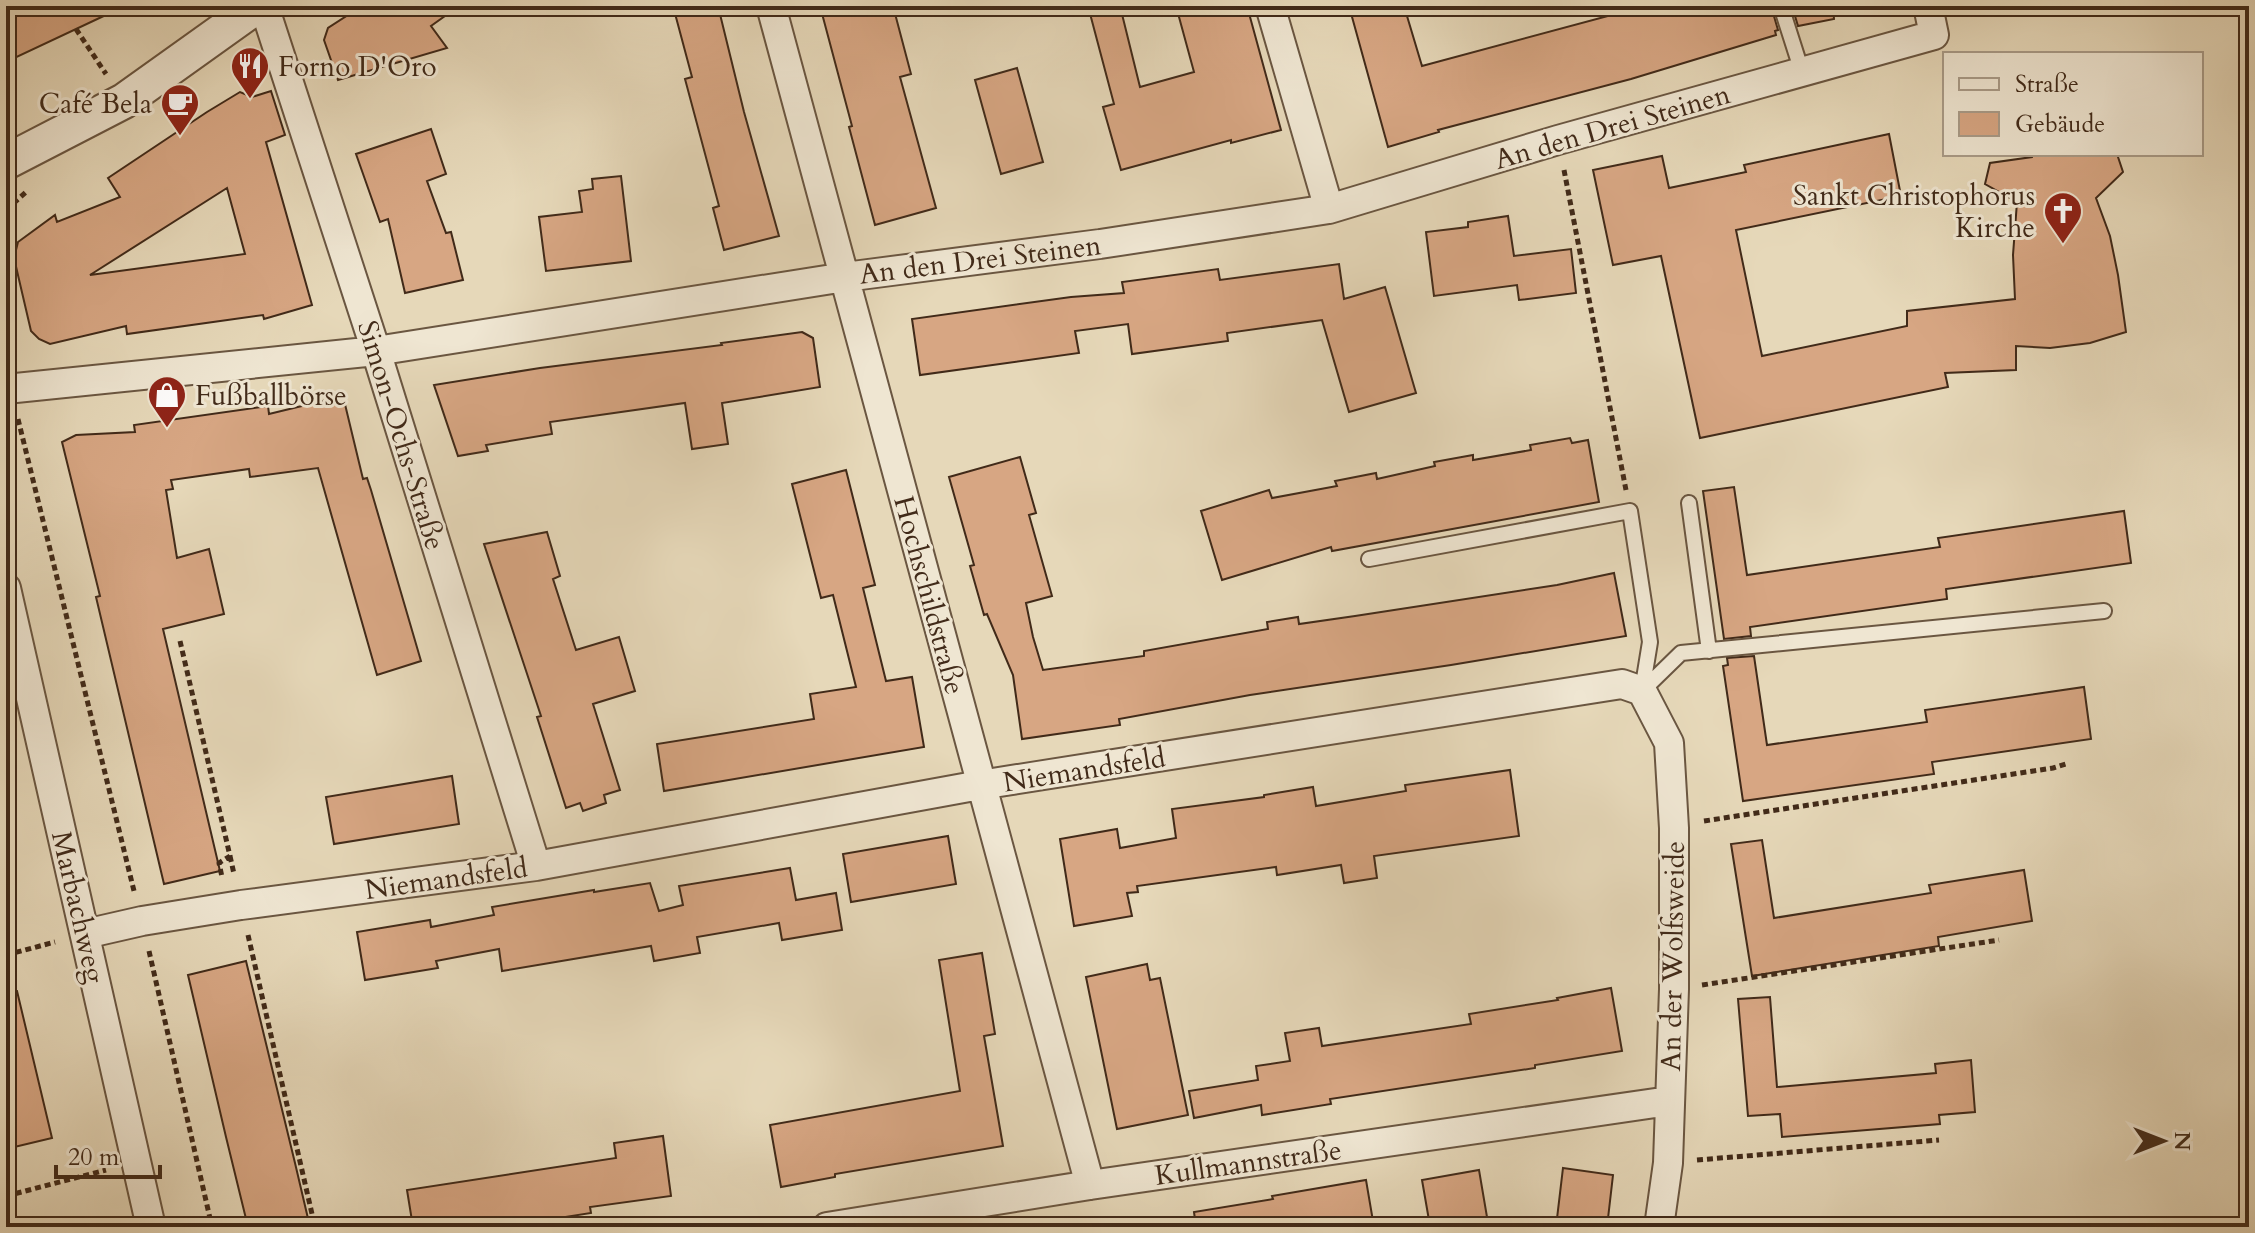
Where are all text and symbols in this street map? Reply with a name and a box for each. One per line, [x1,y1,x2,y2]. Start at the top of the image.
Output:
restaurant icon: Forno D'Oro [229,45,271,100]
place label: Forno D'Oro [278,48,437,86]
legend [1943,52,2203,156]
text: Straße [2015,68,2079,101]
street label: An den Drei Steinen [1490,75,1735,179]
cafe icon: Café Bela [159,82,201,137]
place label: Café Bela [39,85,152,123]
text: Gebäude [2015,108,2105,141]
place label: Sankt Christophorus Kirche [1793,177,2035,247]
church icon: Sankt Christophorus Kirche [2042,190,2084,245]
street label: An den Drei Steinen [857,226,1103,294]
street label: Simon-Ochs-Straße [348,316,454,555]
shop icon: Fußballbörse [146,374,188,429]
place label: Fußballbörse [195,377,347,415]
street label: Hochschildstraße [884,492,974,699]
street label: Niemandsfeld [1000,738,1168,802]
street label: Marbachweg [42,828,114,987]
street label: An der Wolfsweide [1652,840,1694,1072]
street label: Niemandsfeld [362,849,530,909]
north arrow [2123,1101,2203,1181]
scale bar [56,1129,160,1179]
street label: Kullmannstraße [1152,1131,1344,1195]
text: N [2167,1131,2197,1151]
text: 20 m [68,1141,120,1174]

